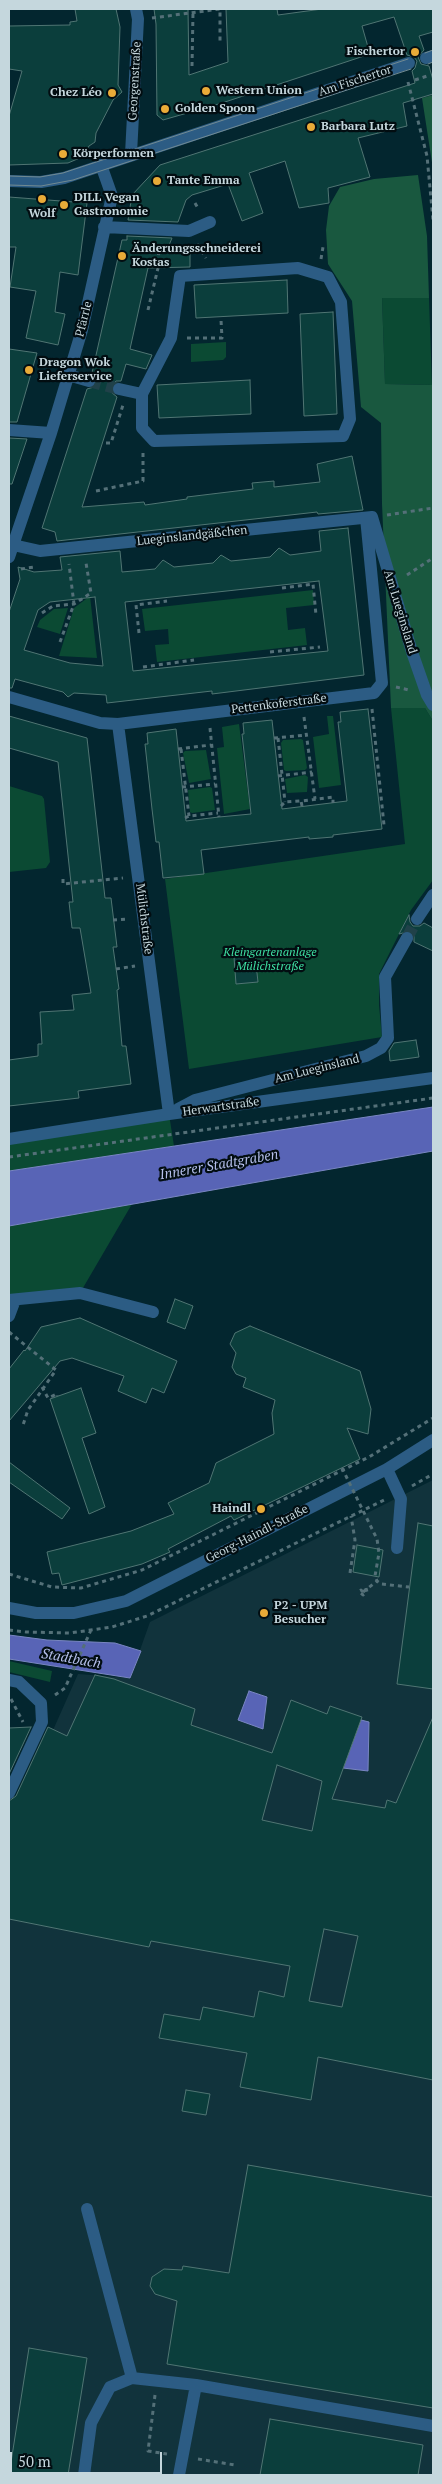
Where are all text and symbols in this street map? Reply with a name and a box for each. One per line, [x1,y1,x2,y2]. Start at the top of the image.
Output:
street label: Georgenstraße [126,41,144,121]
place label: Fischertor [347,45,405,59]
marker: Fischertor [409,46,421,58]
street label: Am Fischertor [317,62,393,100]
place label: Western Union [216,84,302,98]
marker: Western Union [200,85,212,97]
place label: Chez Léo [50,86,102,100]
marker: Chez Léo [106,87,118,99]
place label: Golden Spoon [175,102,255,116]
marker: Golden Spoon [159,103,171,115]
place label: Barbara Lutz [321,120,395,134]
marker: Barbara Lutz [305,121,317,133]
place label: Körperformen [73,147,154,161]
marker: Körperformen [57,148,69,160]
place label: Tante Emma [167,174,240,188]
marker: Tante Emma [151,175,163,187]
place label: DILL Vegan Gastronomie [74,191,148,219]
marker: Wolf [36,193,48,205]
marker: DILL Vegan Gastronomie [58,199,70,211]
place label: Wolf [28,207,56,221]
place label: Änderungsschneiderei Kostas [132,242,261,270]
marker: Änderungsschneiderei Kostas [116,250,128,262]
street label: Pfärrle [73,300,95,338]
place label: Dragon Wok Lieferservice [39,356,112,384]
marker: Dragon Wok Lieferservice [23,364,35,376]
street label: Lueginslandgäßchen [136,523,248,549]
street label: Am Lueginsland [380,568,420,656]
street label: Pettenkoferstraße [230,691,328,717]
street label: Mülichstraße [133,883,155,955]
park label: Kleingartenanlage Mülichstraße [223,946,317,974]
street label: Am Lueginsland [273,1052,361,1086]
street label: Herwartstraße [182,1094,260,1120]
water label: Innerer Stadtgraben [158,1146,280,1184]
street label: Georg-Haindl-Straße [203,1502,311,1566]
place label: Haindl [212,1502,251,1516]
marker: Haindl [255,1503,267,1515]
place label: P2 - UPM Besucher [274,1599,327,1627]
marker: P2 - UPM Besucher [258,1607,270,1619]
water label: Stadtbach [40,1645,102,1673]
scale bar [12,2442,165,2474]
text: 50 m [18,2451,51,2471]

